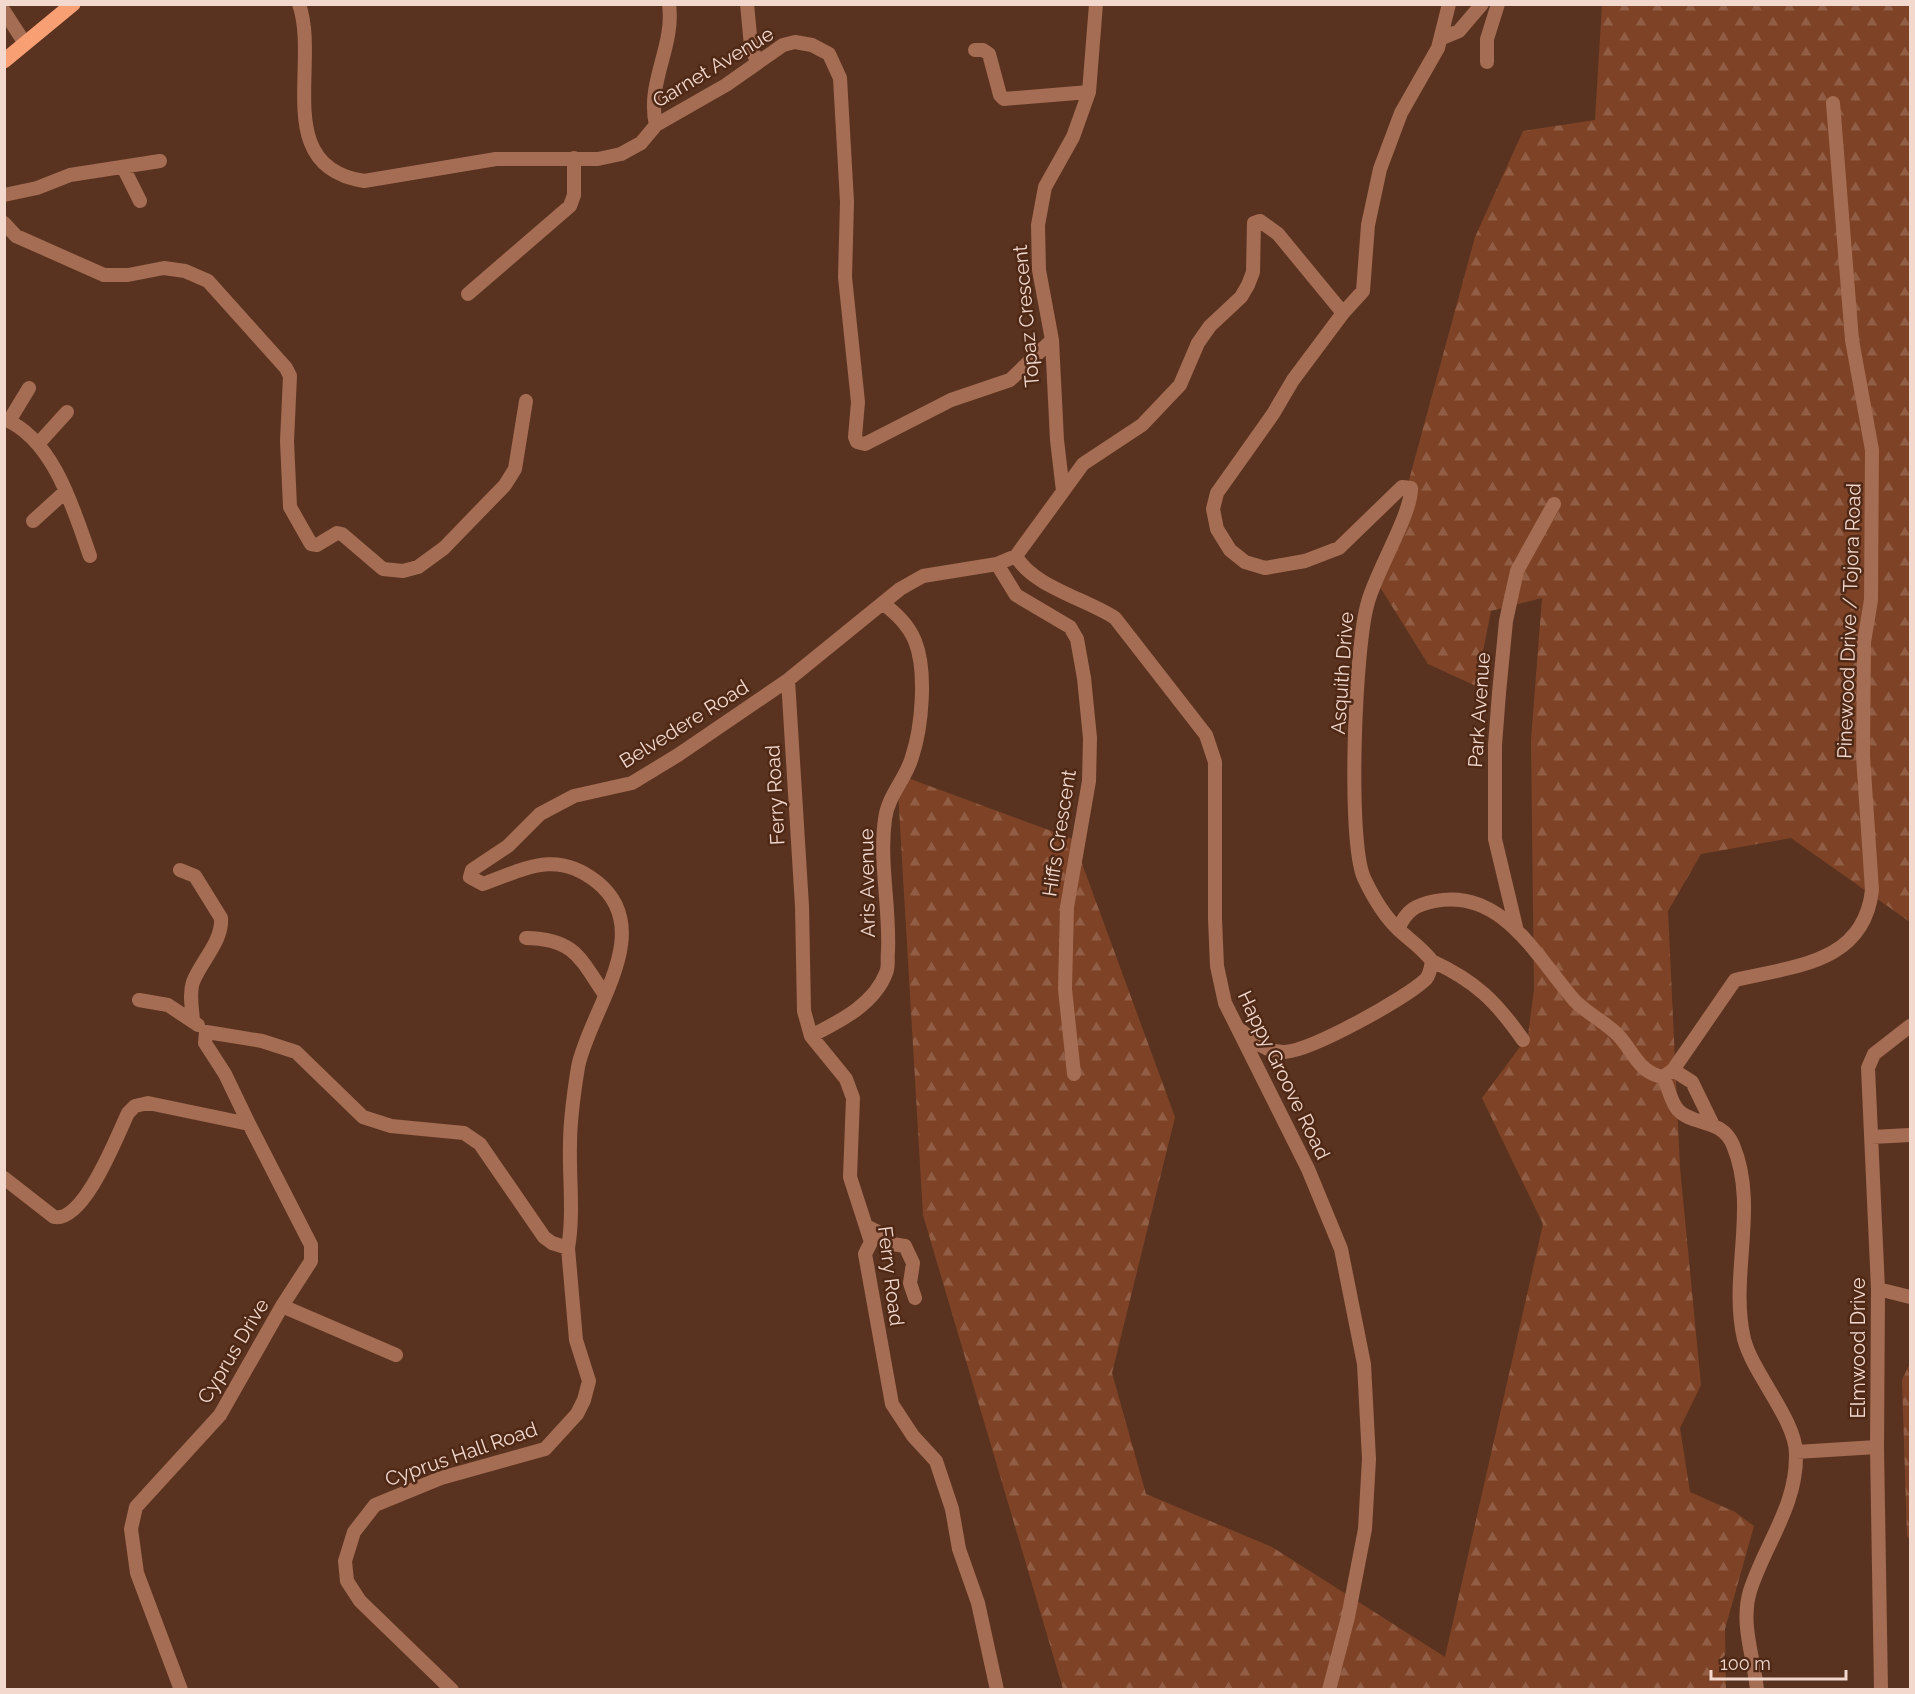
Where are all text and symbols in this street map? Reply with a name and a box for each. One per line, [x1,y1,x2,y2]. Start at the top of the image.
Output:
street label: Garnet Avenue [648,21,778,113]
street label: Topaz Crescent [1008,244,1044,388]
street label: Pinewood Drive / Tojora Road [1832,483,1866,759]
street label: Asquith Drive [1326,611,1358,735]
street label: Park Avenue [1463,651,1495,768]
street label: Belvedere Road [615,675,753,773]
street label: Ferry Road [760,744,790,846]
street label: Hiffs Crescent [1037,768,1081,898]
street label: Aris Avenue [854,828,880,938]
street label: Happy Groove Road [1233,987,1335,1163]
street label: Ferry Road [873,1225,909,1327]
street label: Elmwood Drive [1846,1277,1870,1418]
street label: Cyprus Drive [192,1294,274,1408]
street label: Cyprus Hall Road [382,1417,540,1491]
scale bar [1711,1643,1846,1681]
text: 100 m [1720,1653,1771,1674]

